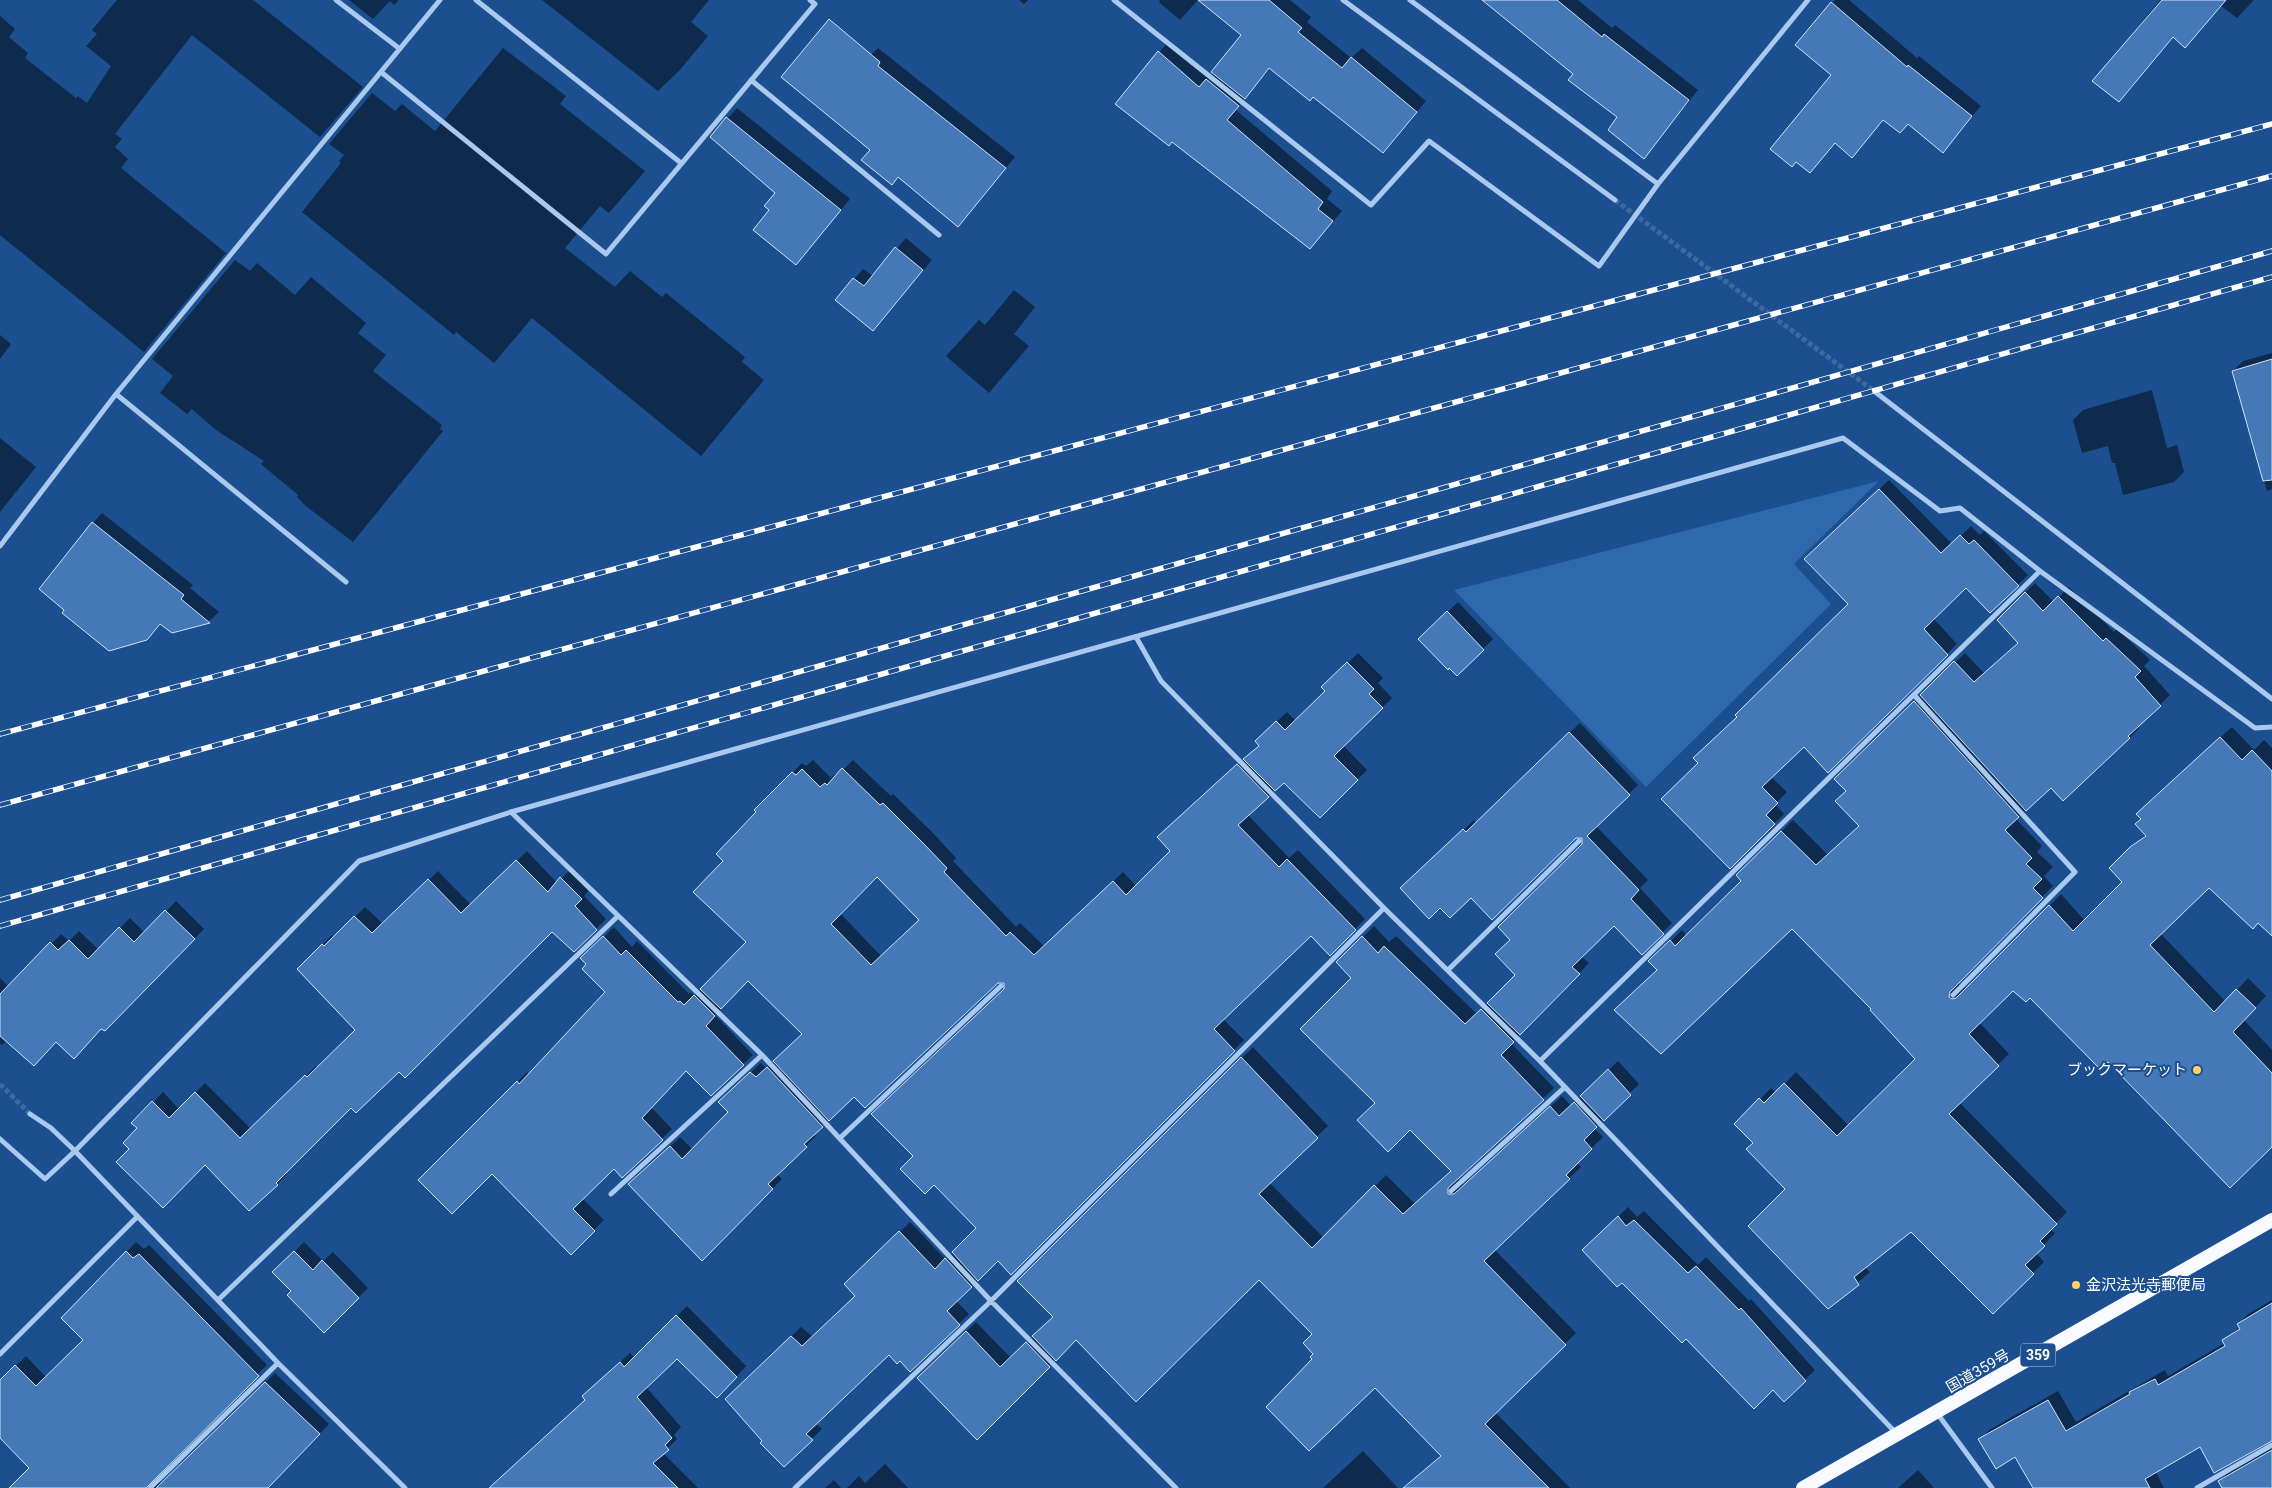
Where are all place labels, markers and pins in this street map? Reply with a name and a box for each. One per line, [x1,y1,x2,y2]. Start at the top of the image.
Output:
place label: ブックマーケット [2067,1061,2187,1079]
marker: ブックマーケット [2191,1064,2203,1076]
place label: 金沢法光寺郵便局 [2086,1276,2206,1294]
marker: 金沢法光寺郵便局 [2070,1279,2082,1291]

